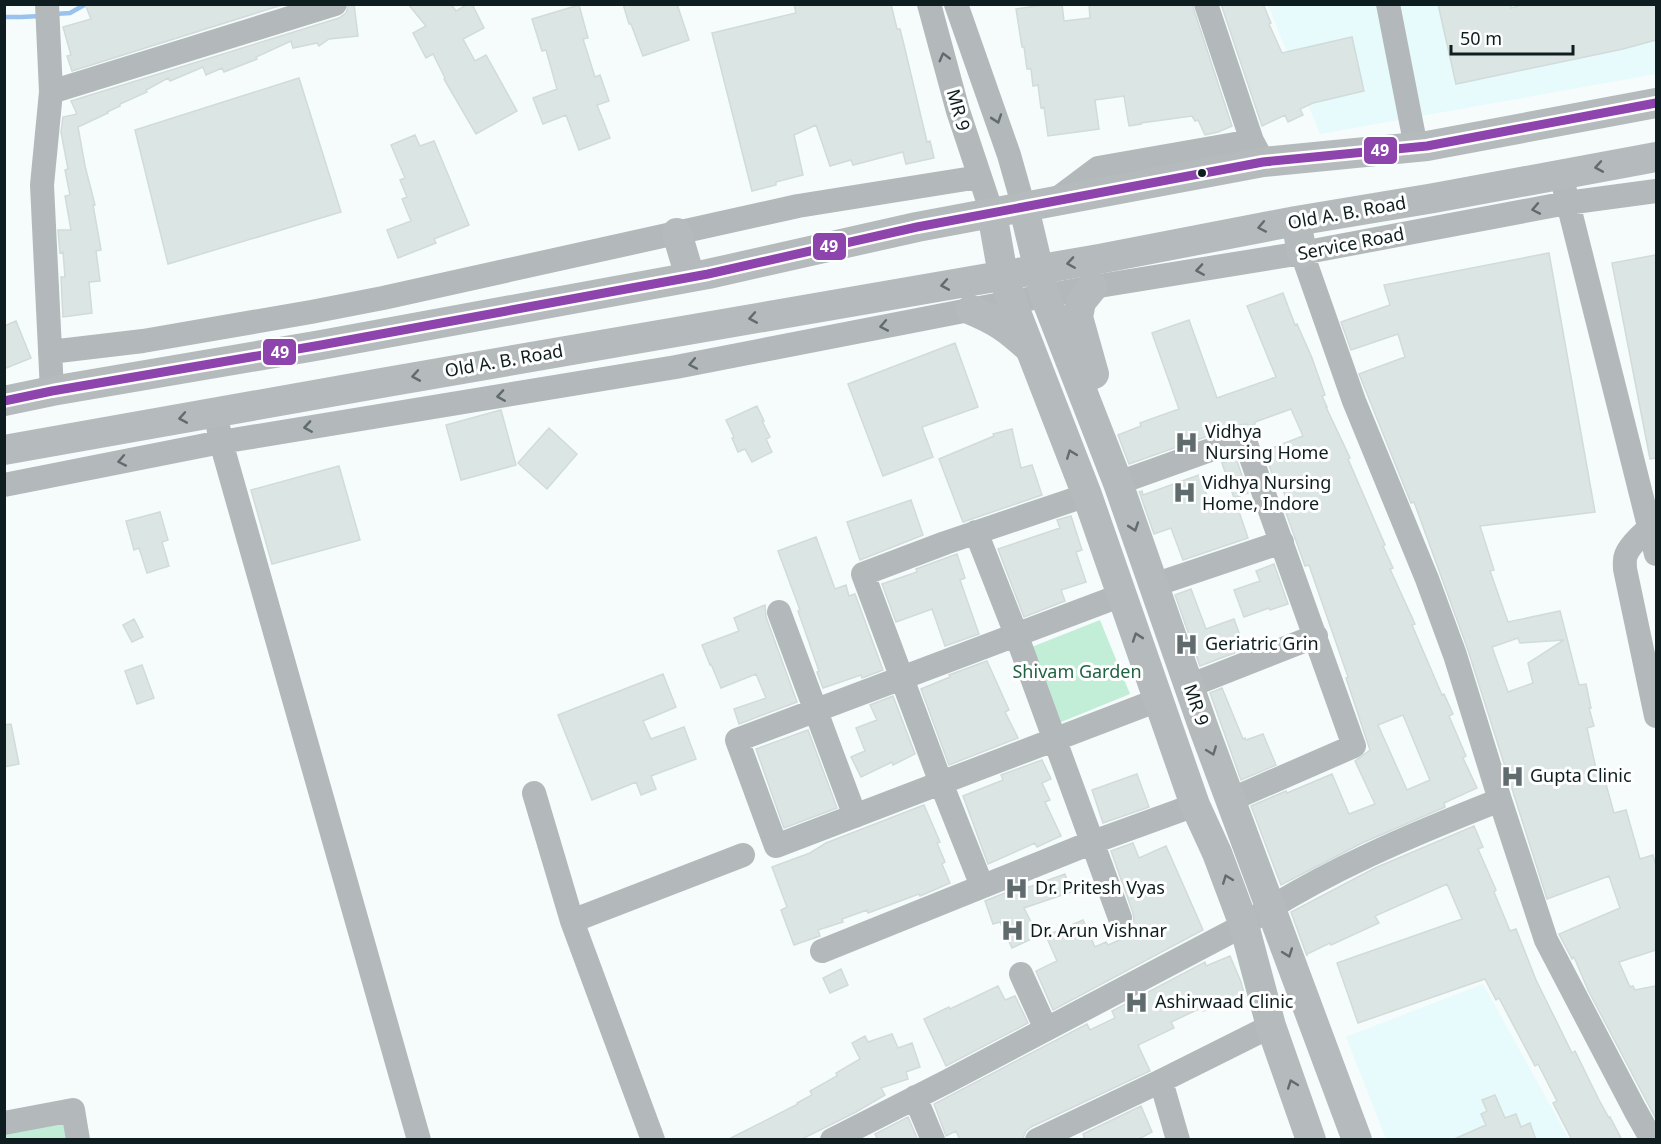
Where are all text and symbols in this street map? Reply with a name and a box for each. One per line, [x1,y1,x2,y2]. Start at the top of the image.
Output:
scale bar [1451,18,1572,56]
text: 50 m [1460,26,1502,50]
one-way arrow [938,52,951,62]
street label: MR 9 [942,86,976,133]
one-way arrow [989,113,1002,124]
line badge: 49 [1363,136,1398,165]
text: 49 [1371,139,1389,161]
one-way arrow [1594,160,1604,173]
unlabelled marker [1196,167,1208,179]
street label: Old A. B. Road [1286,190,1408,234]
one-way arrow [1532,202,1542,215]
one-way arrow [1258,220,1268,233]
street label: Service Road [1296,221,1406,265]
line badge: 49 [812,232,847,261]
text: 49 [820,235,838,257]
one-way arrow [1066,257,1075,269]
one-way arrow [1195,263,1205,276]
one-way arrow [941,278,950,290]
one-way arrow [748,311,758,324]
one-way arrow [880,319,890,332]
line badge: 49 [262,338,297,366]
street label: Old A. B. Road [443,338,565,382]
text: 49 [271,341,289,363]
one-way arrow [688,357,698,370]
one-way arrow [411,370,421,382]
one-way arrow [496,389,506,402]
one-way arrow [178,411,188,424]
place label: Vidhya Nursing Home [1205,419,1329,464]
one-way arrow [304,421,313,433]
hospital icon: Vidhya Nursing Home [1174,429,1200,455]
one-way arrow [1066,449,1078,460]
one-way arrow [117,454,127,467]
place label: Vidhya Nursing Home, Indore [1202,470,1331,515]
hospital icon: Vidhya Nursing Home, Indore [1171,480,1197,506]
one-way arrow [1126,522,1139,532]
hospital icon: Geriatric Grin [1174,631,1200,657]
place label: Geriatric Grin [1205,631,1319,655]
one-way arrow [1131,632,1144,643]
park label: Shivam Garden [1012,659,1142,683]
street label: MR 9 [1179,681,1215,729]
one-way arrow [1205,745,1217,756]
hospital icon: Gupta Clinic [1499,763,1525,789]
place label: Gupta Clinic [1530,763,1632,787]
one-way arrow [1222,874,1234,885]
hospital icon: Dr. Pritesh Vyas [1004,875,1030,901]
place label: Dr. Pritesh Vyas [1035,875,1165,899]
hospital icon: Dr. Arun Vishnar [999,918,1025,944]
place label: Dr. Arun Vishnar [1030,918,1167,942]
one-way arrow [1281,947,1294,958]
hospital icon: Ashirwaad Clinic [1124,989,1150,1015]
place label: Ashirwaad Clinic [1155,989,1294,1013]
one-way arrow [1286,1080,1299,1090]

